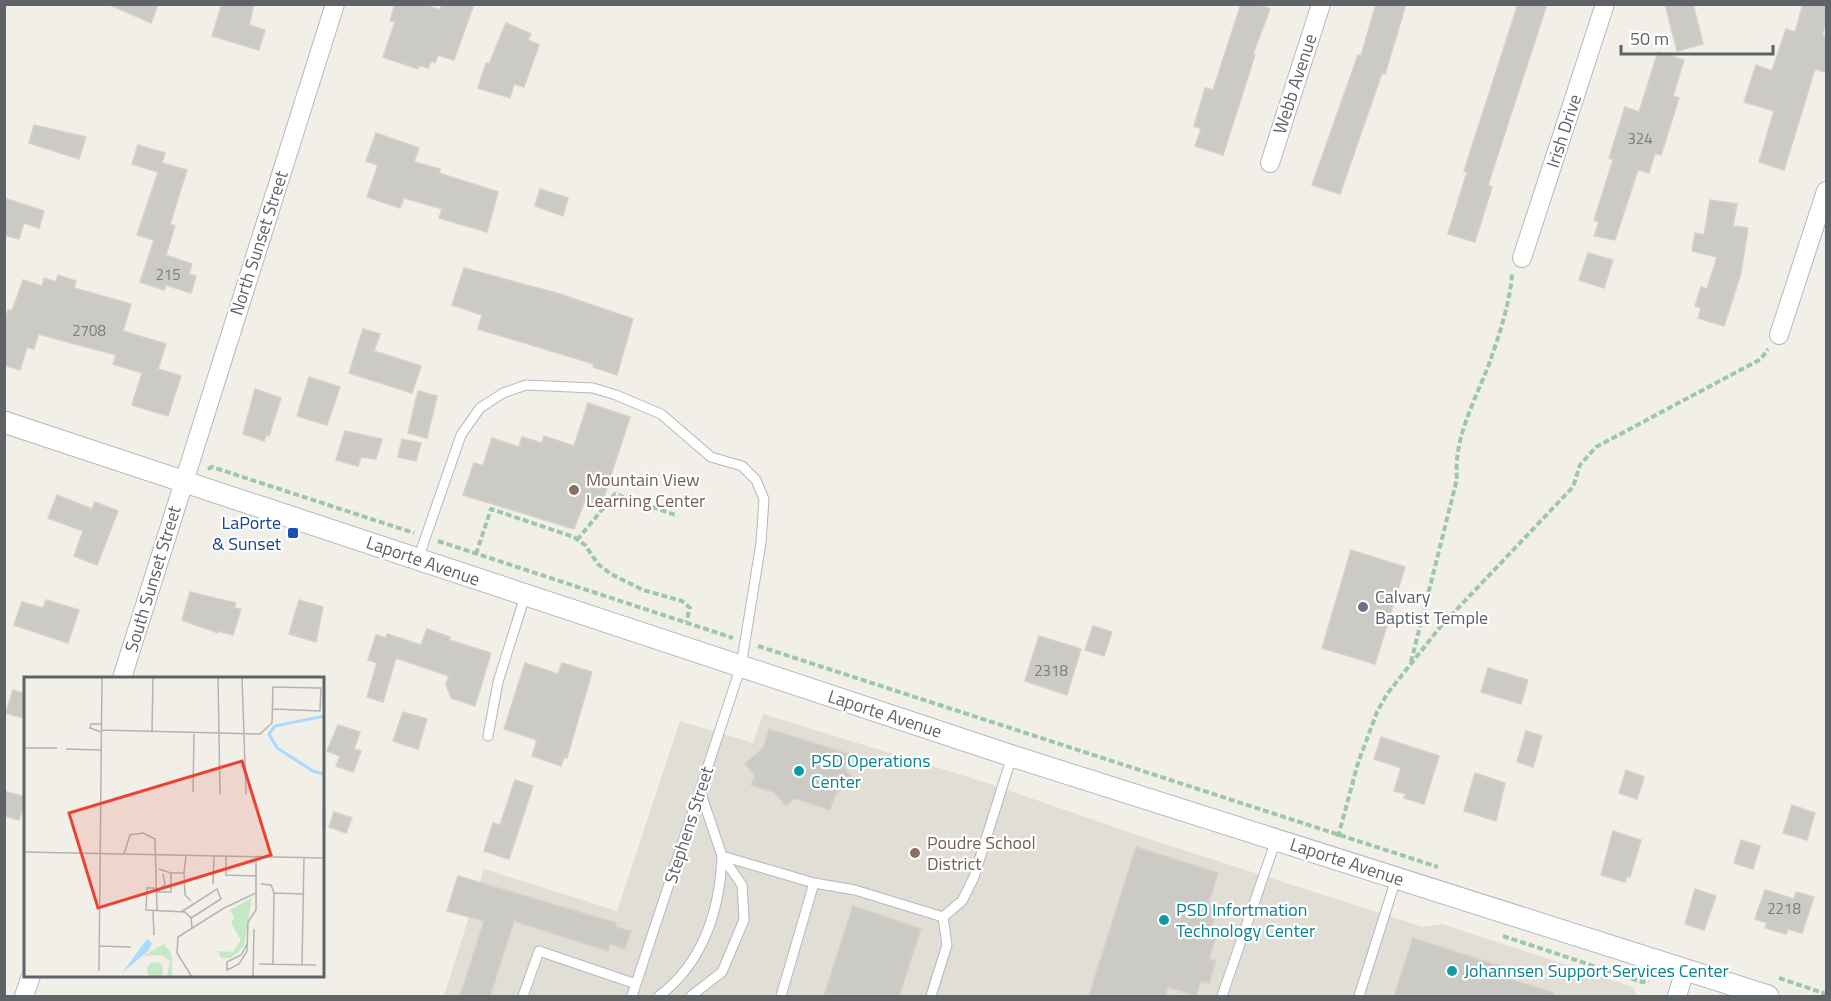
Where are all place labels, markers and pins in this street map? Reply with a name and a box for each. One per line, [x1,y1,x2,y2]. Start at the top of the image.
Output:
place label: Mountain View Learning Center [586,466,705,514]
marker: Mountain View Learning Center [567,483,581,497]
place label: LaPorte & Sunset [212,509,282,557]
marker: LaPorte & Sunset [286,526,300,540]
place label: Calvary Baptist Temple [1375,583,1488,631]
marker: Calvary Baptist Temple [1356,600,1370,614]
place label: PSD Operations Center [811,747,931,795]
marker: PSD Operations Center [792,764,806,778]
place label: Poudre School District [927,829,1036,877]
marker: Poudre School District [908,846,922,860]
place label: PSD Infortmation Technology Center [1176,896,1315,944]
marker: PSD Infortmation Technology Center [1157,913,1171,927]
place label: Johannsen Support Services Center [1464,957,1729,984]
marker: Johannsen Support Services Center [1445,964,1459,978]

